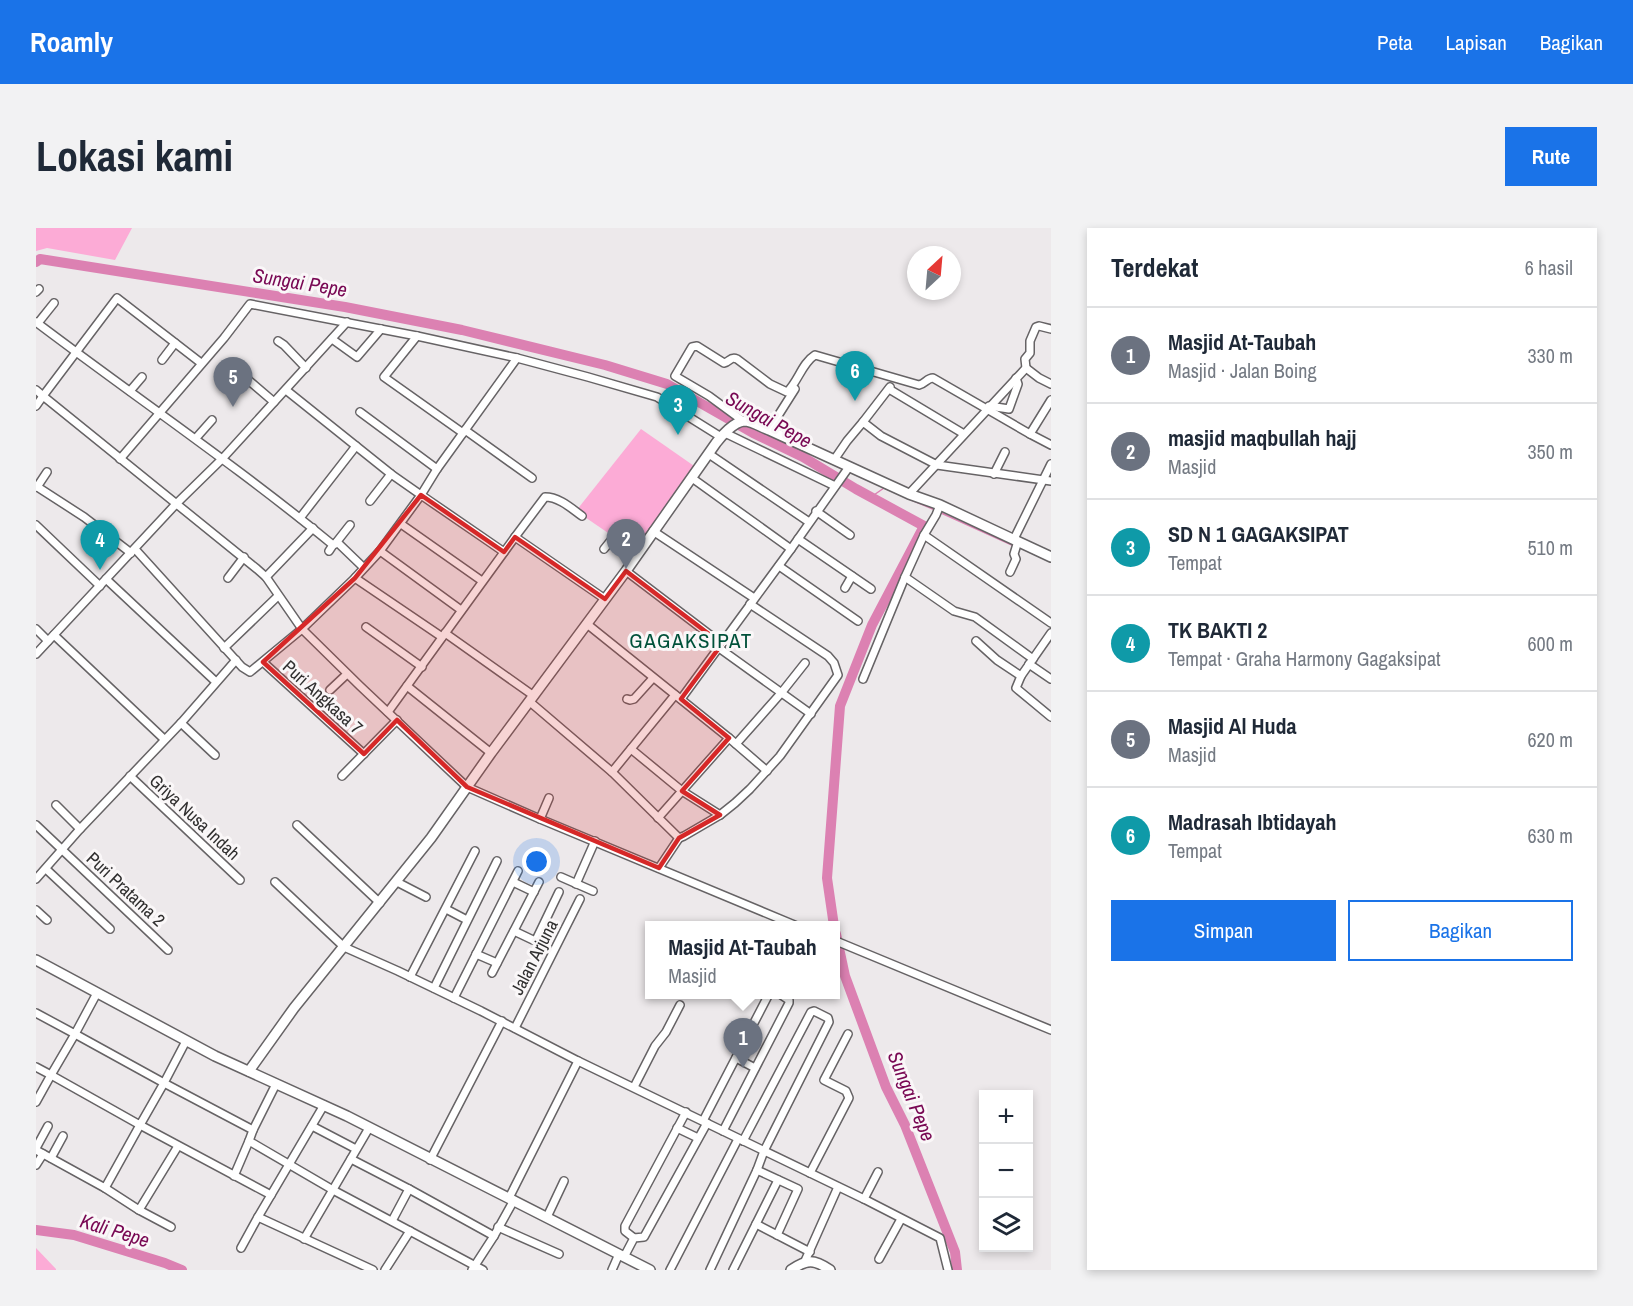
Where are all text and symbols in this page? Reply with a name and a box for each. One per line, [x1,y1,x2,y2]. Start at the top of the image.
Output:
text: Roamly [30,23,113,61]
text: Peta [1377,28,1413,57]
text: Lapisan [1446,28,1507,57]
text: Bagikan [1540,28,1603,57]
button: Rute [1505,127,1597,186]
text: Lokasi kami [36,128,233,184]
north arrow [907,246,961,300]
text: Terdekat [1111,250,1198,285]
text: 6 hasil [1525,254,1573,281]
water label: Sungai Pepe [251,261,349,303]
text: Masjid At-Taubah [1168,327,1316,357]
text: 1 [1126,342,1135,369]
text: 330 m [1527,342,1573,369]
pin: 6 [836,352,874,401]
text: Masjid · Jalan Boing [1168,357,1317,384]
pin: 5 [214,358,252,407]
water label: Sungai Pepe [721,384,817,454]
pin: 3 [658,386,698,435]
text: masjid maqbullah hajj [1168,423,1357,453]
text: 2 [1126,438,1135,465]
text: 350 m [1527,438,1573,465]
text: Masjid [1168,453,1216,480]
text: SD N 1 GAGAKSIPAT [1168,519,1349,549]
pin: 4 [80,520,120,570]
pin: 2 [606,520,646,569]
text: 3 [1126,534,1135,561]
text: 510 m [1527,534,1573,561]
text: Tempat [1168,549,1222,576]
text: TK BAKTI 2 [1168,615,1267,645]
district label: GAGAKSIPAT [629,626,753,655]
text: 4 [1126,630,1135,657]
text: 600 m [1527,630,1573,657]
text: Tempat · Graha Harmony Gagaksipat [1168,645,1441,672]
street label: Puri Angkasa 7 [277,654,369,740]
text: Masjid Al Huda [1168,711,1297,741]
text: 5 [1126,726,1135,753]
text: 620 m [1527,726,1573,753]
text: Masjid [1168,741,1216,768]
street label: Griya Nusa Indah [144,768,246,866]
text: Madrasah Ibtidayah [1168,807,1336,837]
text: 6 [1126,822,1135,849]
text: 630 m [1527,822,1573,849]
text: Tempat [1168,837,1222,864]
street label: Puri Pratama 2 [81,846,171,932]
your location [522,847,551,876]
button: Simpan [1111,900,1336,961]
button: Bagikan [1348,900,1573,961]
street label: Jalan Arjuna [504,915,564,999]
popup [645,921,840,999]
text: Masjid At-Taubah [668,932,817,962]
text: Masjid [668,962,717,989]
pin: 1 [724,1018,762,1068]
water label: Sungai Pepe [882,1047,942,1145]
map controls [979,1090,1033,1252]
button: + [979,1090,1033,1144]
button: − [979,1144,1033,1198]
button: layers [979,1198,1033,1252]
water label: Kali Pepe [77,1207,153,1253]

